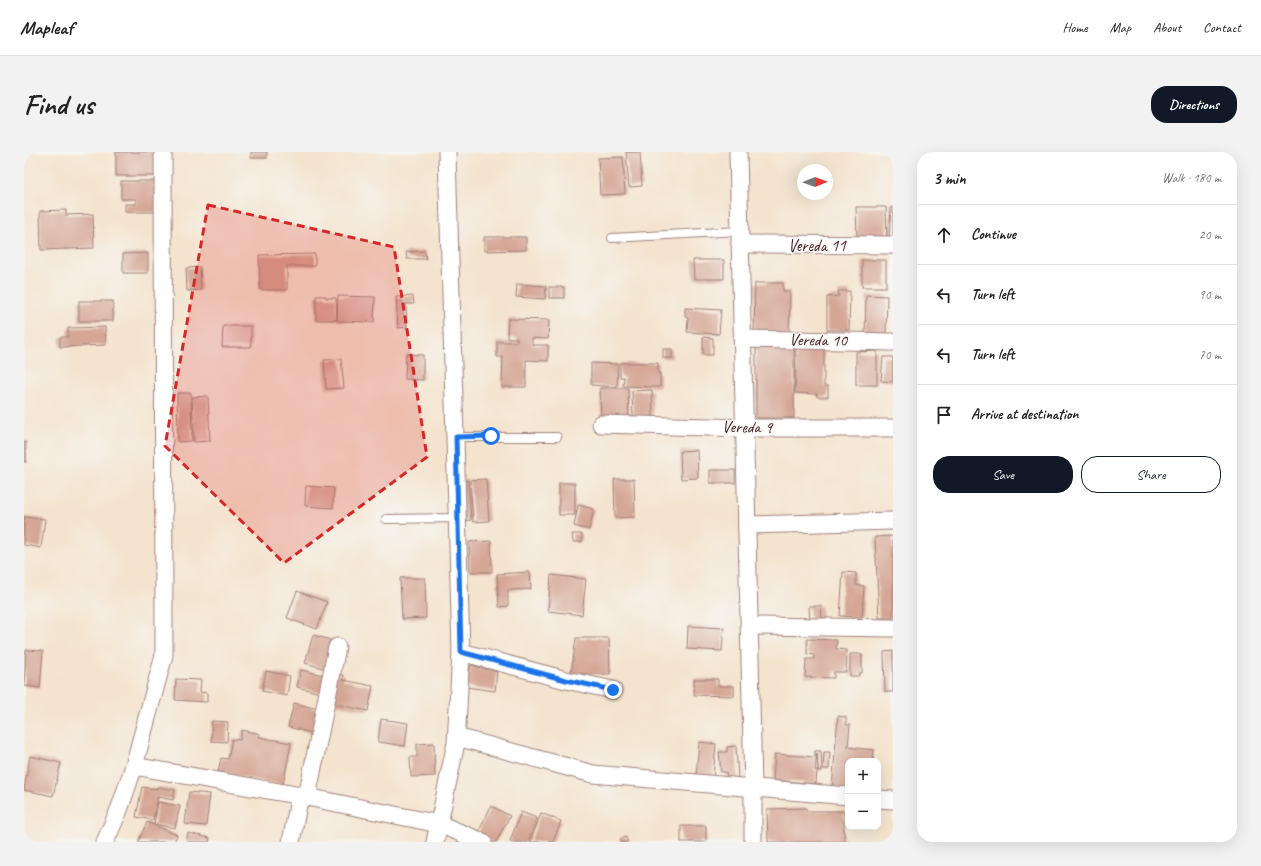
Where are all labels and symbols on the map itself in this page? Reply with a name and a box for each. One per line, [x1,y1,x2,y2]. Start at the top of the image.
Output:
north arrow [797,164,833,200]
street label: Vereda 11 [788,235,847,256]
street label: Vereda 10 [789,329,849,351]
street label: Vereda 9 [722,416,774,438]
route start [482,427,500,445]
route end [604,681,622,699]

